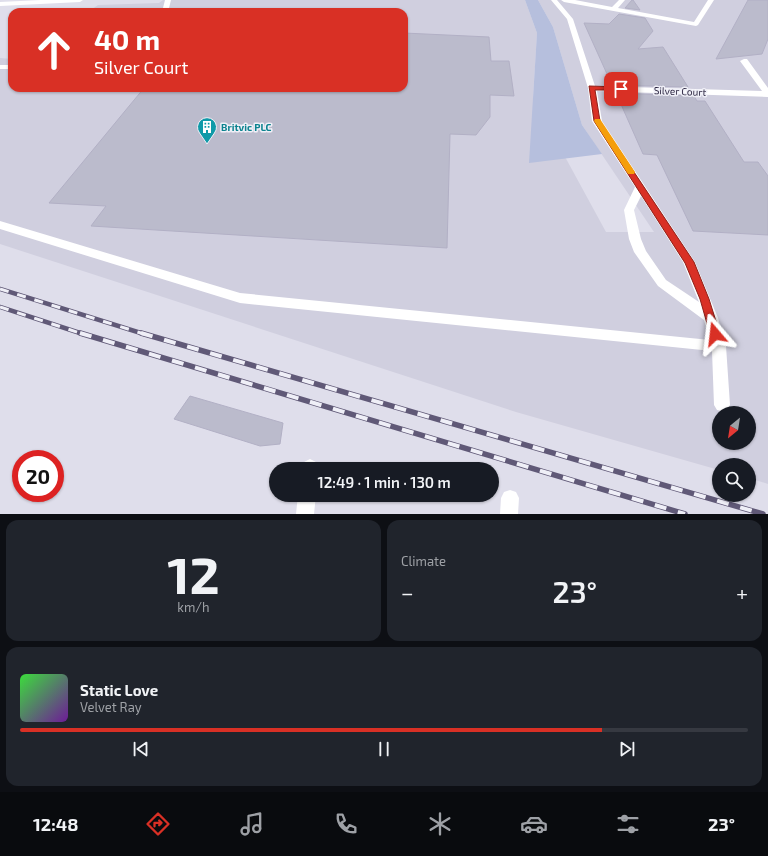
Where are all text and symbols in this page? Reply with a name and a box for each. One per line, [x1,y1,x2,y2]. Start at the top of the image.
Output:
text: 40 m [94,22,160,56]
icon: ahead [28,24,80,76]
text: Silver Court [94,56,188,78]
pin [604,72,638,106]
icon: arrive [610,78,632,100]
street label: Silver Court [654,84,707,98]
building icon: Britvic PLC [196,116,218,144]
place label: Britvic PLC [221,121,272,133]
position arrow [694,313,736,355]
north arrow [712,406,756,450]
map controls [712,406,756,502]
speed limit sign: 20 [12,450,64,502]
button: search [712,458,756,502]
text: 12:49 · 1 min · 130 m [317,473,451,491]
text: 12 [167,542,220,604]
text: Climate [401,553,446,569]
text: 23° [553,573,597,609]
text: − [401,579,414,605]
text: + [736,579,748,605]
text: km/h [177,599,210,615]
text: Static Love [80,681,158,699]
text: Velvet Ray [80,699,142,715]
icon: previous [130,738,152,760]
icon: pause [373,738,395,760]
icon: next [616,738,638,760]
icon: directions [144,810,172,838]
icon: music [238,810,266,838]
icon: phone [332,810,360,838]
icon: climate [426,810,454,838]
icon: car [520,810,548,838]
icon: filters [614,810,642,838]
text: 12:48 [33,813,79,835]
text: 23° [708,813,735,835]

